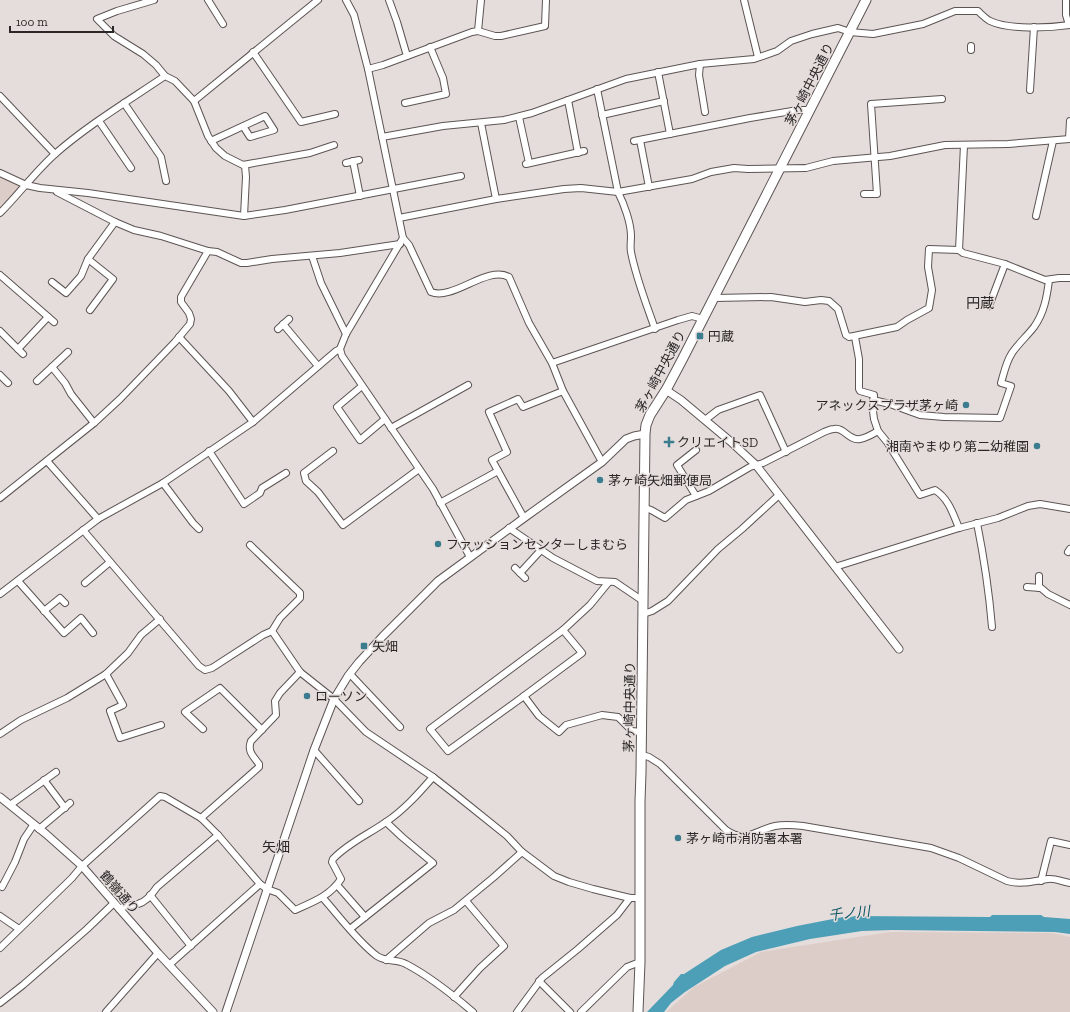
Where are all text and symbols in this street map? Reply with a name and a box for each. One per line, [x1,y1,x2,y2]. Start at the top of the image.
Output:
scale bar [10,8,113,34]
text: 100 m [16,15,48,29]
street label: 茅ヶ崎中央通り [782,40,837,128]
district label: 円蔵 [966,295,994,312]
street label: 茅ヶ崎中央通り [632,328,688,415]
place label: 円蔵 [708,329,734,344]
marker: 円蔵 [695,331,705,341]
place label: アネックスプラザ茅ヶ崎 [815,398,958,413]
marker: アネックスプラザ茅ヶ崎 [961,400,971,410]
place label: クリエイトSD [677,435,758,450]
marker: クリエイトSD [664,437,674,447]
place label: 湘南やまゆり第二幼稚園 [886,439,1029,454]
marker: 湘南やまゆり第二幼稚園 [1032,441,1042,451]
place label: 茅ヶ崎矢畑郵便局 [608,473,712,488]
marker: 茅ヶ崎矢畑郵便局 [595,475,605,485]
place label: ファッションセンターしまむら [446,537,628,552]
marker: ファッションセンターしまむら [433,539,443,549]
place label: 矢畑 [372,639,398,654]
marker: 矢畑 [359,641,369,651]
street label: 茅ヶ崎中央通り [621,661,638,753]
place label: ローソン [315,689,367,704]
marker: ローソン [302,691,312,701]
place label: 茅ヶ崎市消防署本署 [686,831,803,846]
marker: 茅ヶ崎市消防署本署 [673,833,683,843]
district label: 矢畑 [262,839,290,856]
street label: 鶴嶺通り [97,868,142,917]
water label: 千ノ川 [827,903,873,924]

